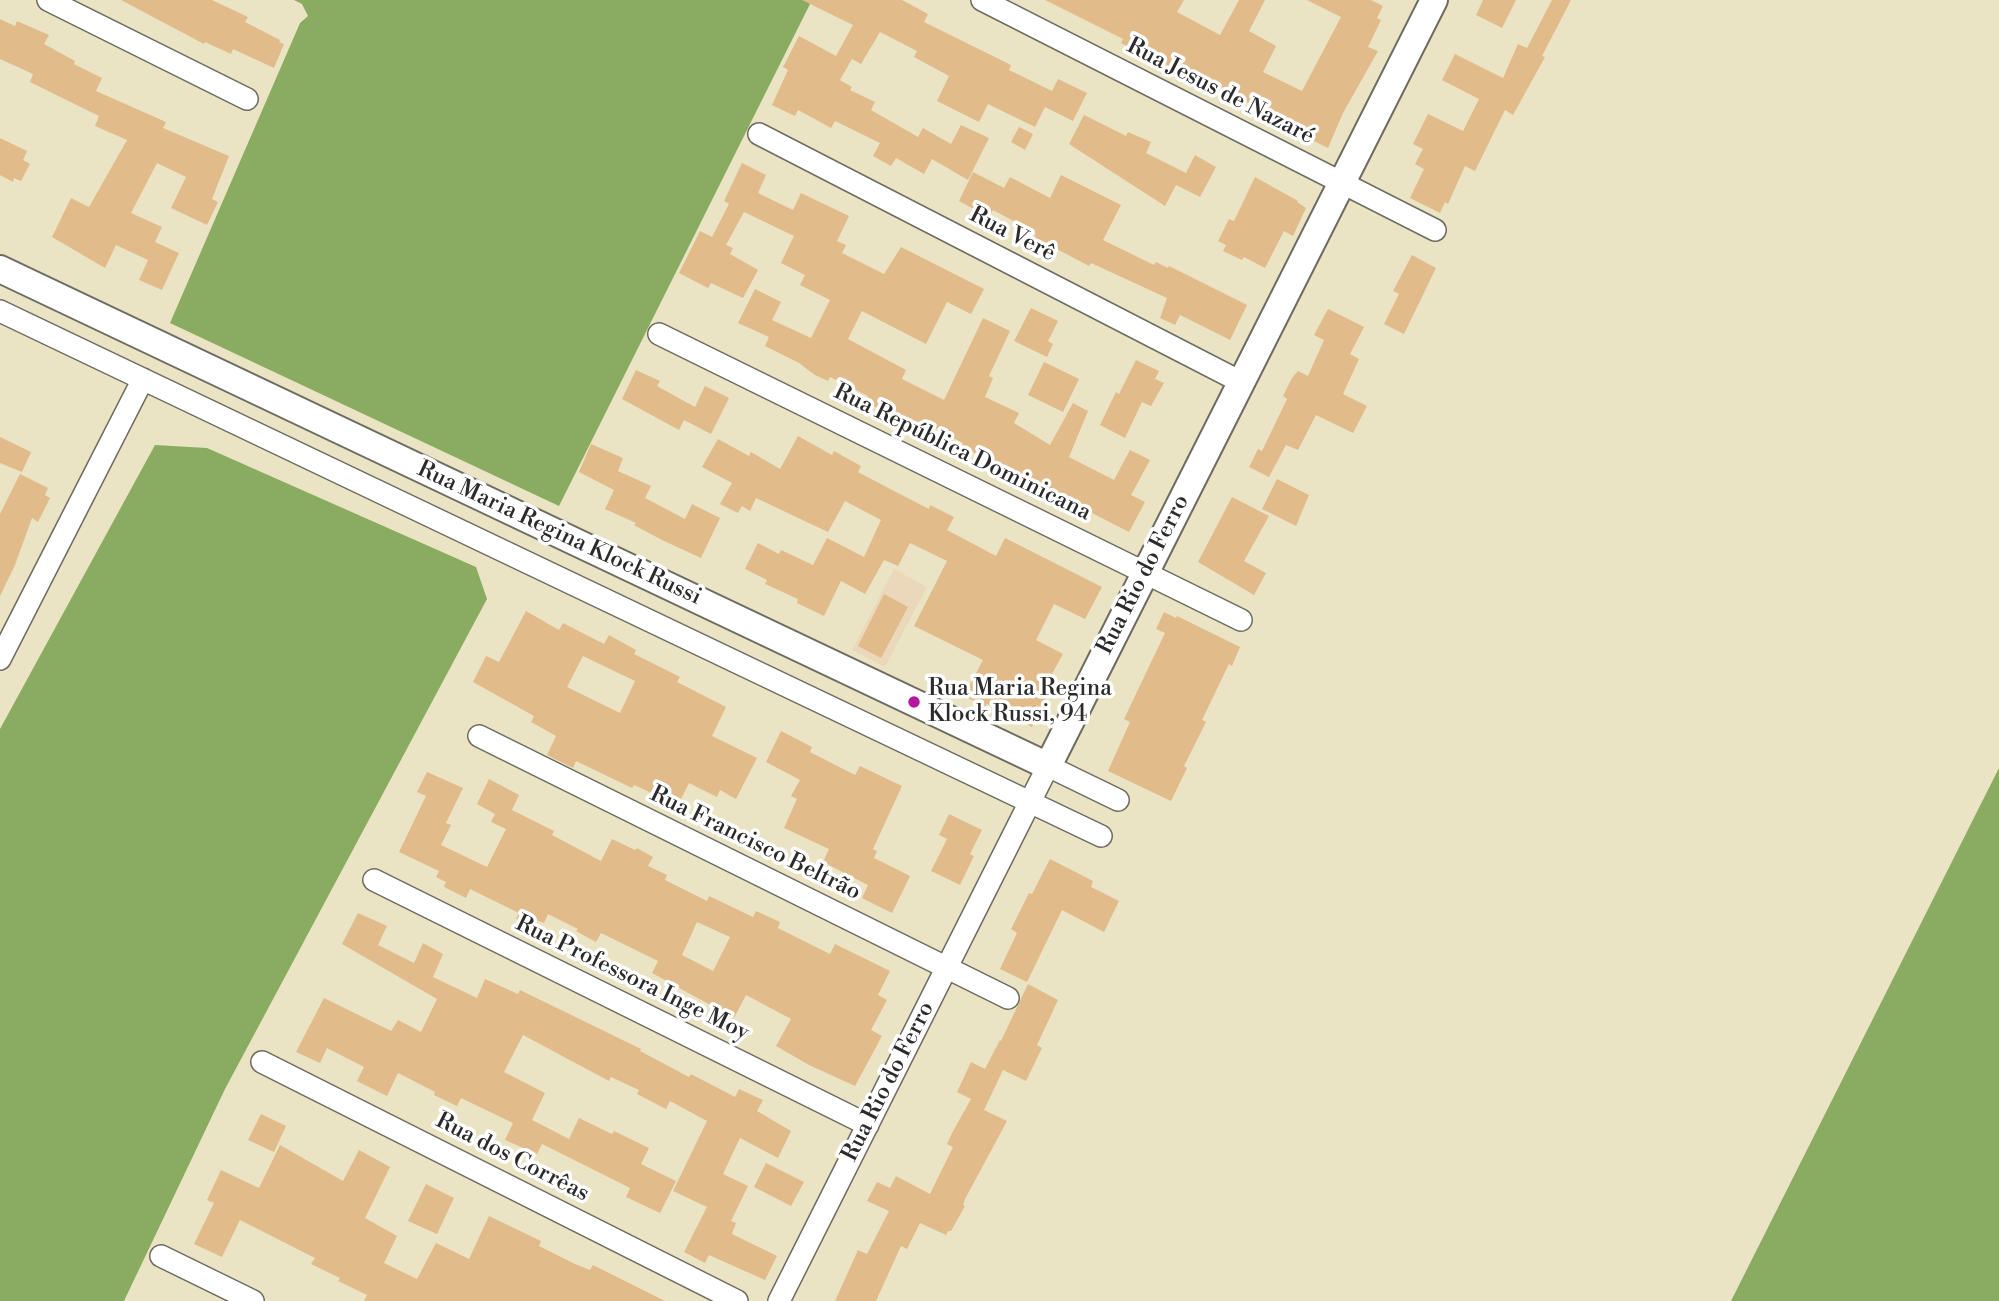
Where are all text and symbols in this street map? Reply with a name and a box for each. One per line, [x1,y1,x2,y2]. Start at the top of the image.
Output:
street label: Rua Jesus de Nazaré [1122,33,1318,151]
street label: Rua Verê [964,202,1060,268]
street label: Rua República Dominicana [829,379,1095,527]
street label: Rua Maria Regina Klock Russi [413,456,705,612]
street label: Rua Rio do Ferro [1092,491,1196,659]
place label: Rua Maria Regina Klock Russi, 94 [928,675,1112,729]
marker: Rua Maria Regina Klock Russi, 94 [906,694,922,710]
street label: Rua Francisco Beltrão [645,781,865,907]
street label: Rua Professora Inge Moy [511,910,753,1048]
street label: Rua Rio do Ferro [837,998,941,1166]
street label: Rua dos Corrêas [431,1107,593,1209]

